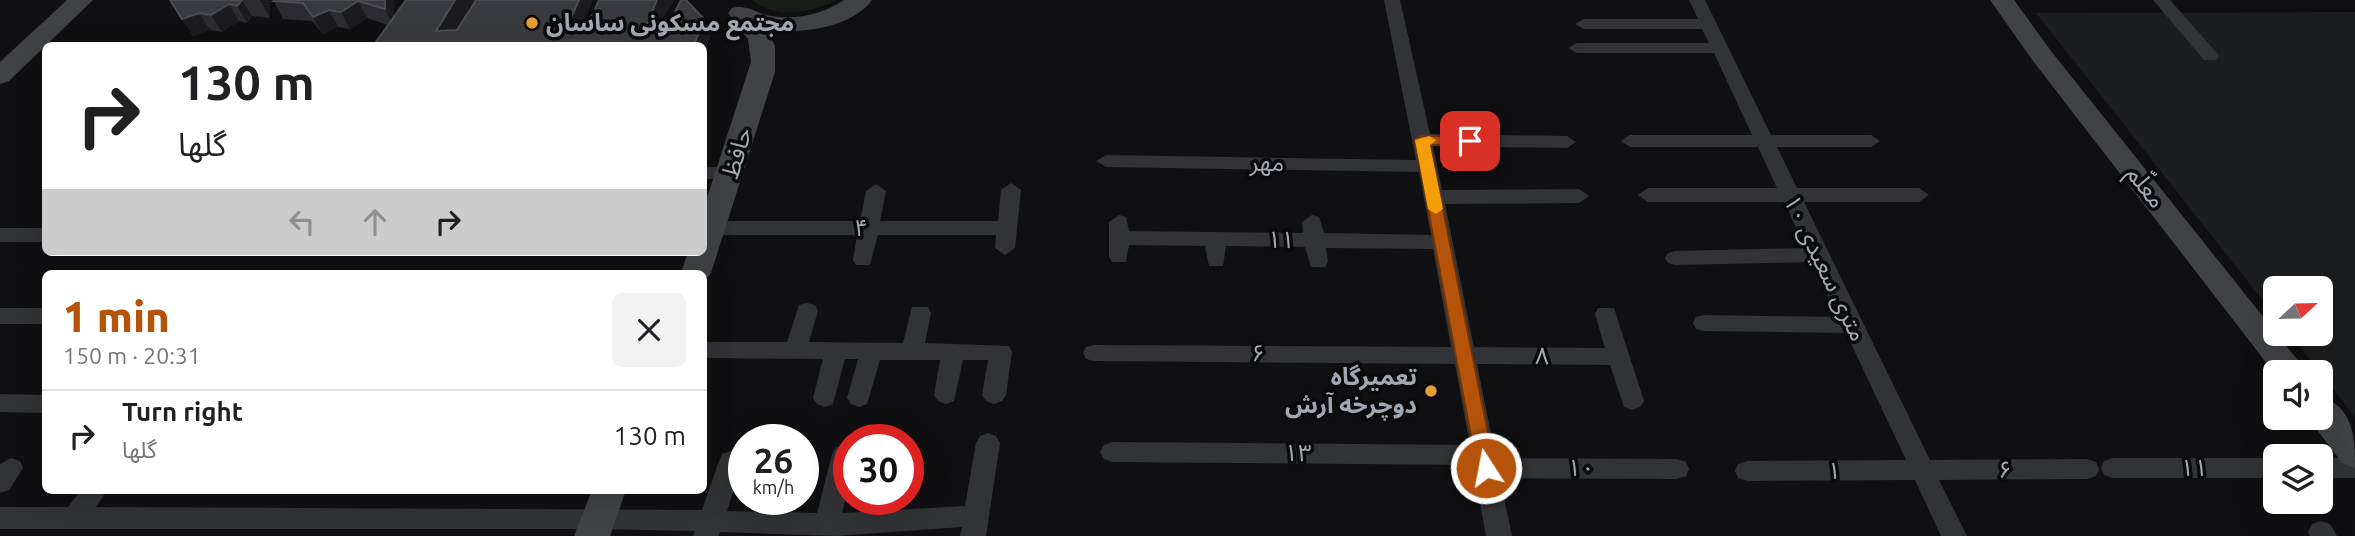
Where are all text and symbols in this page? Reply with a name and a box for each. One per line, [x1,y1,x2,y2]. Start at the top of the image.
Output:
place label: مجتمع مسکونی ساسان [546,9,794,41]
marker: مجتمع مسکونی ساسان [524,15,540,31]
text: 130 m [178,54,315,109]
icon: right [63,70,154,161]
pin [1440,111,1500,171]
icon: arrive [1451,122,1489,160]
street label: حافظ [716,124,757,182]
text: گلها [178,126,226,162]
street label: مهر [1249,149,1284,177]
street label: معلّم [2119,158,2174,216]
street label: ۱۰ متری سعیدی [1778,190,1872,346]
icon: left [283,203,321,241]
icon: ahead [356,203,394,241]
icon: right [429,203,467,241]
street label: ۴ [854,214,868,241]
street label: ۱۱ [1267,226,1295,253]
north arrow [2263,276,2333,346]
map controls [2263,276,2333,514]
text: 1 min [63,293,170,340]
button: close [612,293,686,367]
street label: ۶ [1251,339,1265,366]
street label: ۸ [1535,342,1549,369]
text: 150 m · 20:31 [63,343,201,368]
button: sound [2263,360,2333,430]
place label: تعمیرگاه دوچرخه آرش [1285,363,1417,421]
marker: تعمیرگاه دوچرخه آرش [1423,383,1439,399]
text: Turn right [122,397,243,426]
icon: right [63,417,101,455]
text: 130 m [614,421,686,450]
speed limit sign: 30 [833,424,924,515]
position arrow [1449,431,1523,505]
text: گلها [122,437,157,462]
street label: ۱۳ [1284,439,1312,466]
text: 26 [754,440,793,480]
button: layers [2263,444,2333,514]
street label: ۱۰ [1567,454,1595,481]
street label: ۱۱ [2180,454,2208,481]
street label: ۶ [1998,456,2012,483]
street label: ۱ [1827,457,1841,484]
text: km/h [753,477,794,497]

